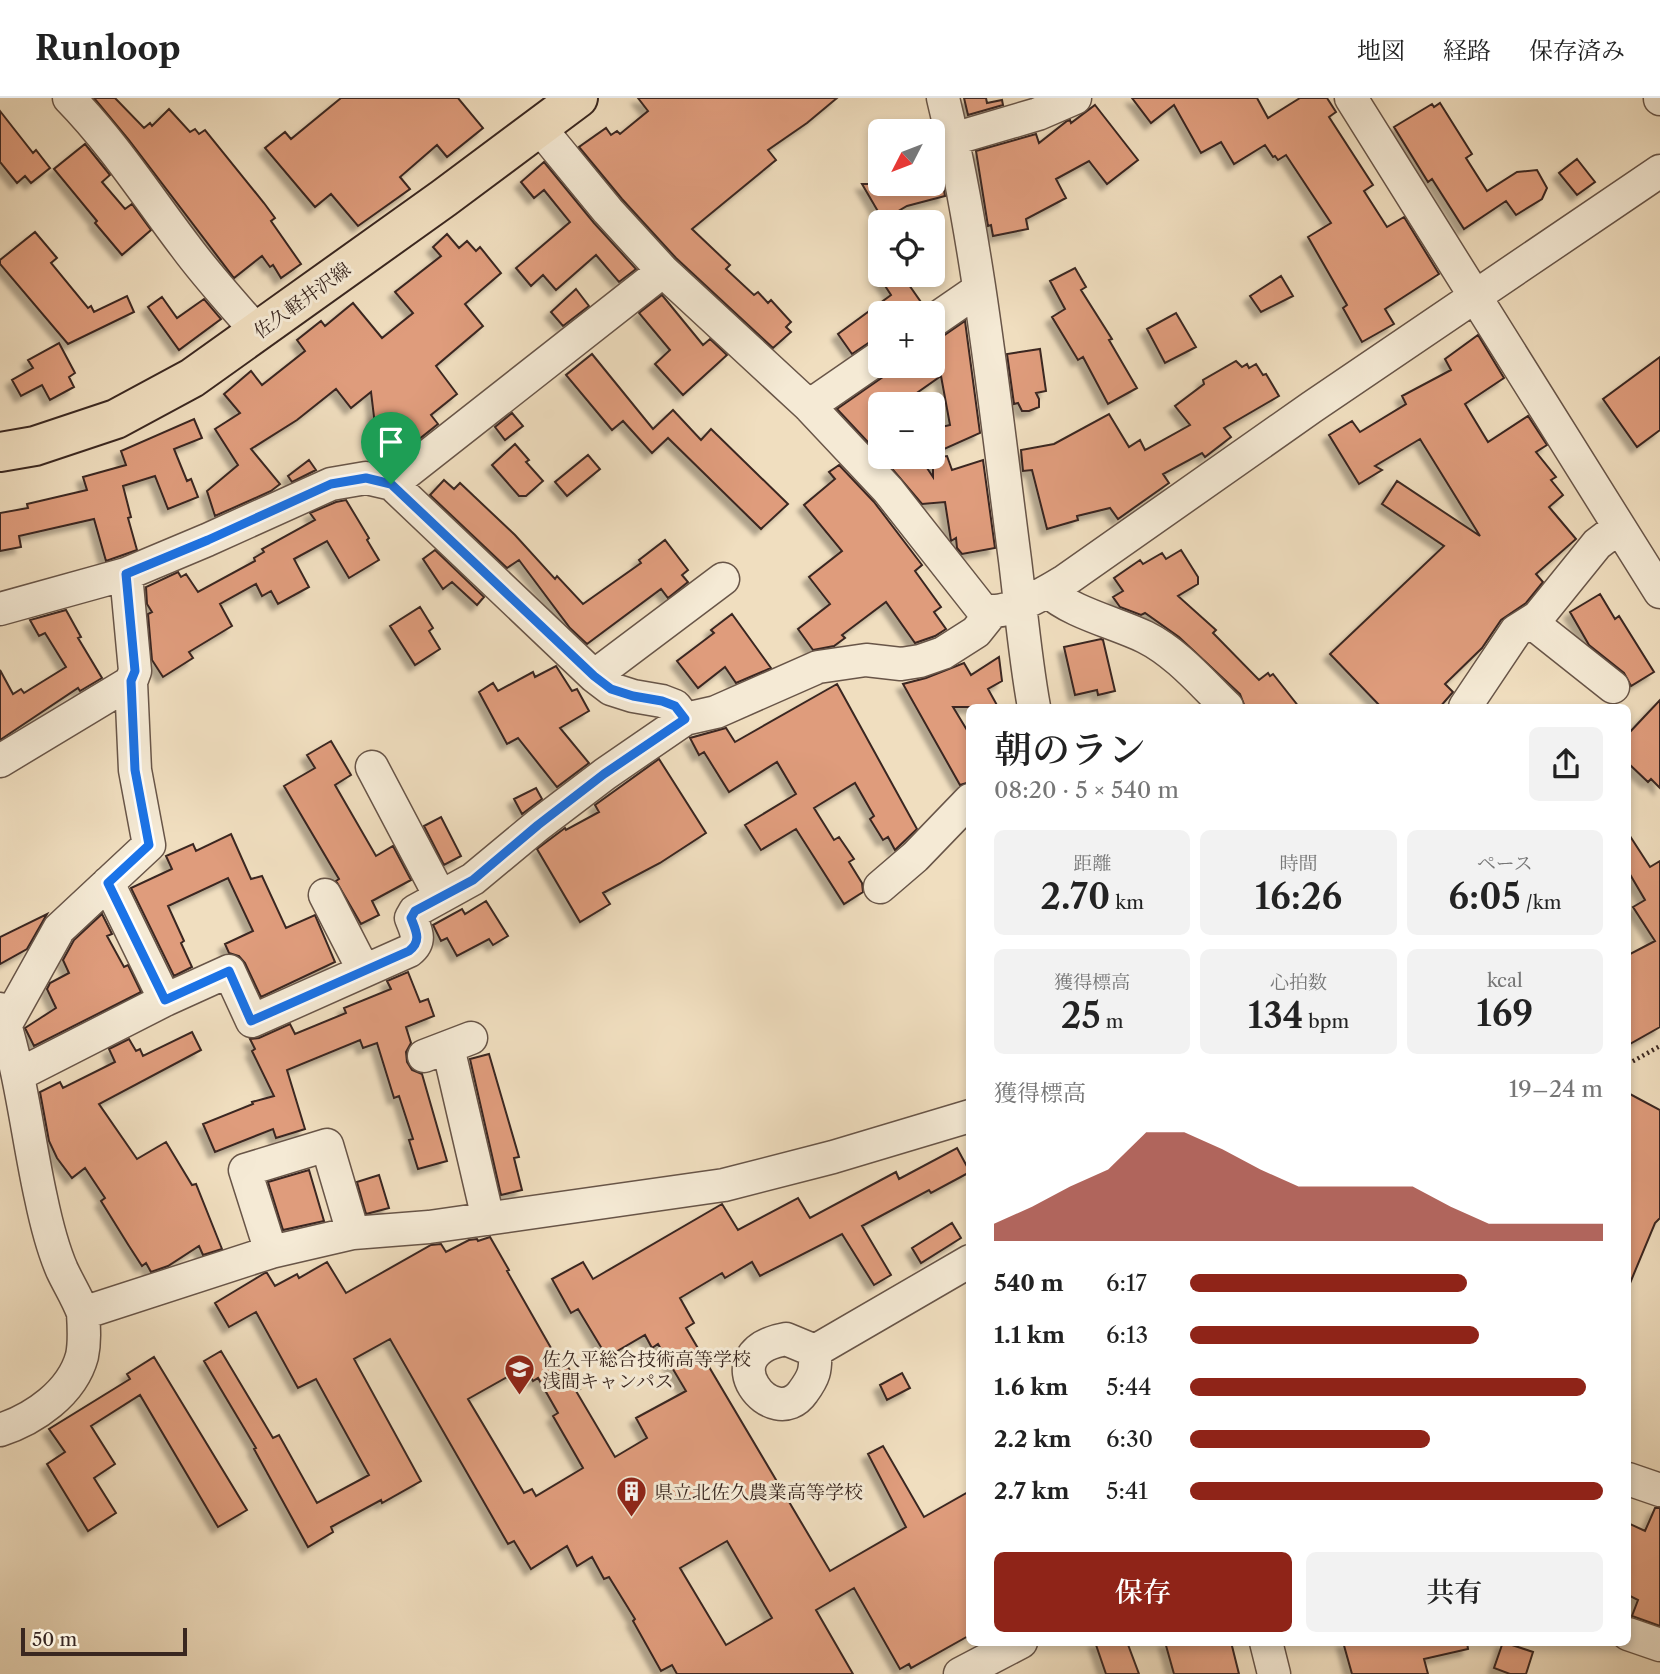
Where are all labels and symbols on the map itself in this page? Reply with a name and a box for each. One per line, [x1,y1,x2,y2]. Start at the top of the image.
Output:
north arrow [868,119,945,196]
street label: 佐久軽井沢線 [249,258,355,343]
pin [361,412,421,484]
place label: 佐久平総合技術高等学校 浅間キャンパス [542,1348,751,1393]
school or university icon: 佐久平総合技術高等学校 浅間キャンパス [502,1353,536,1397]
building icon: 県立北佐久農業高等学校 [614,1475,648,1519]
place label: 県立北佐久農業高等学校 [654,1481,863,1504]
scale bar [21,1625,187,1657]

